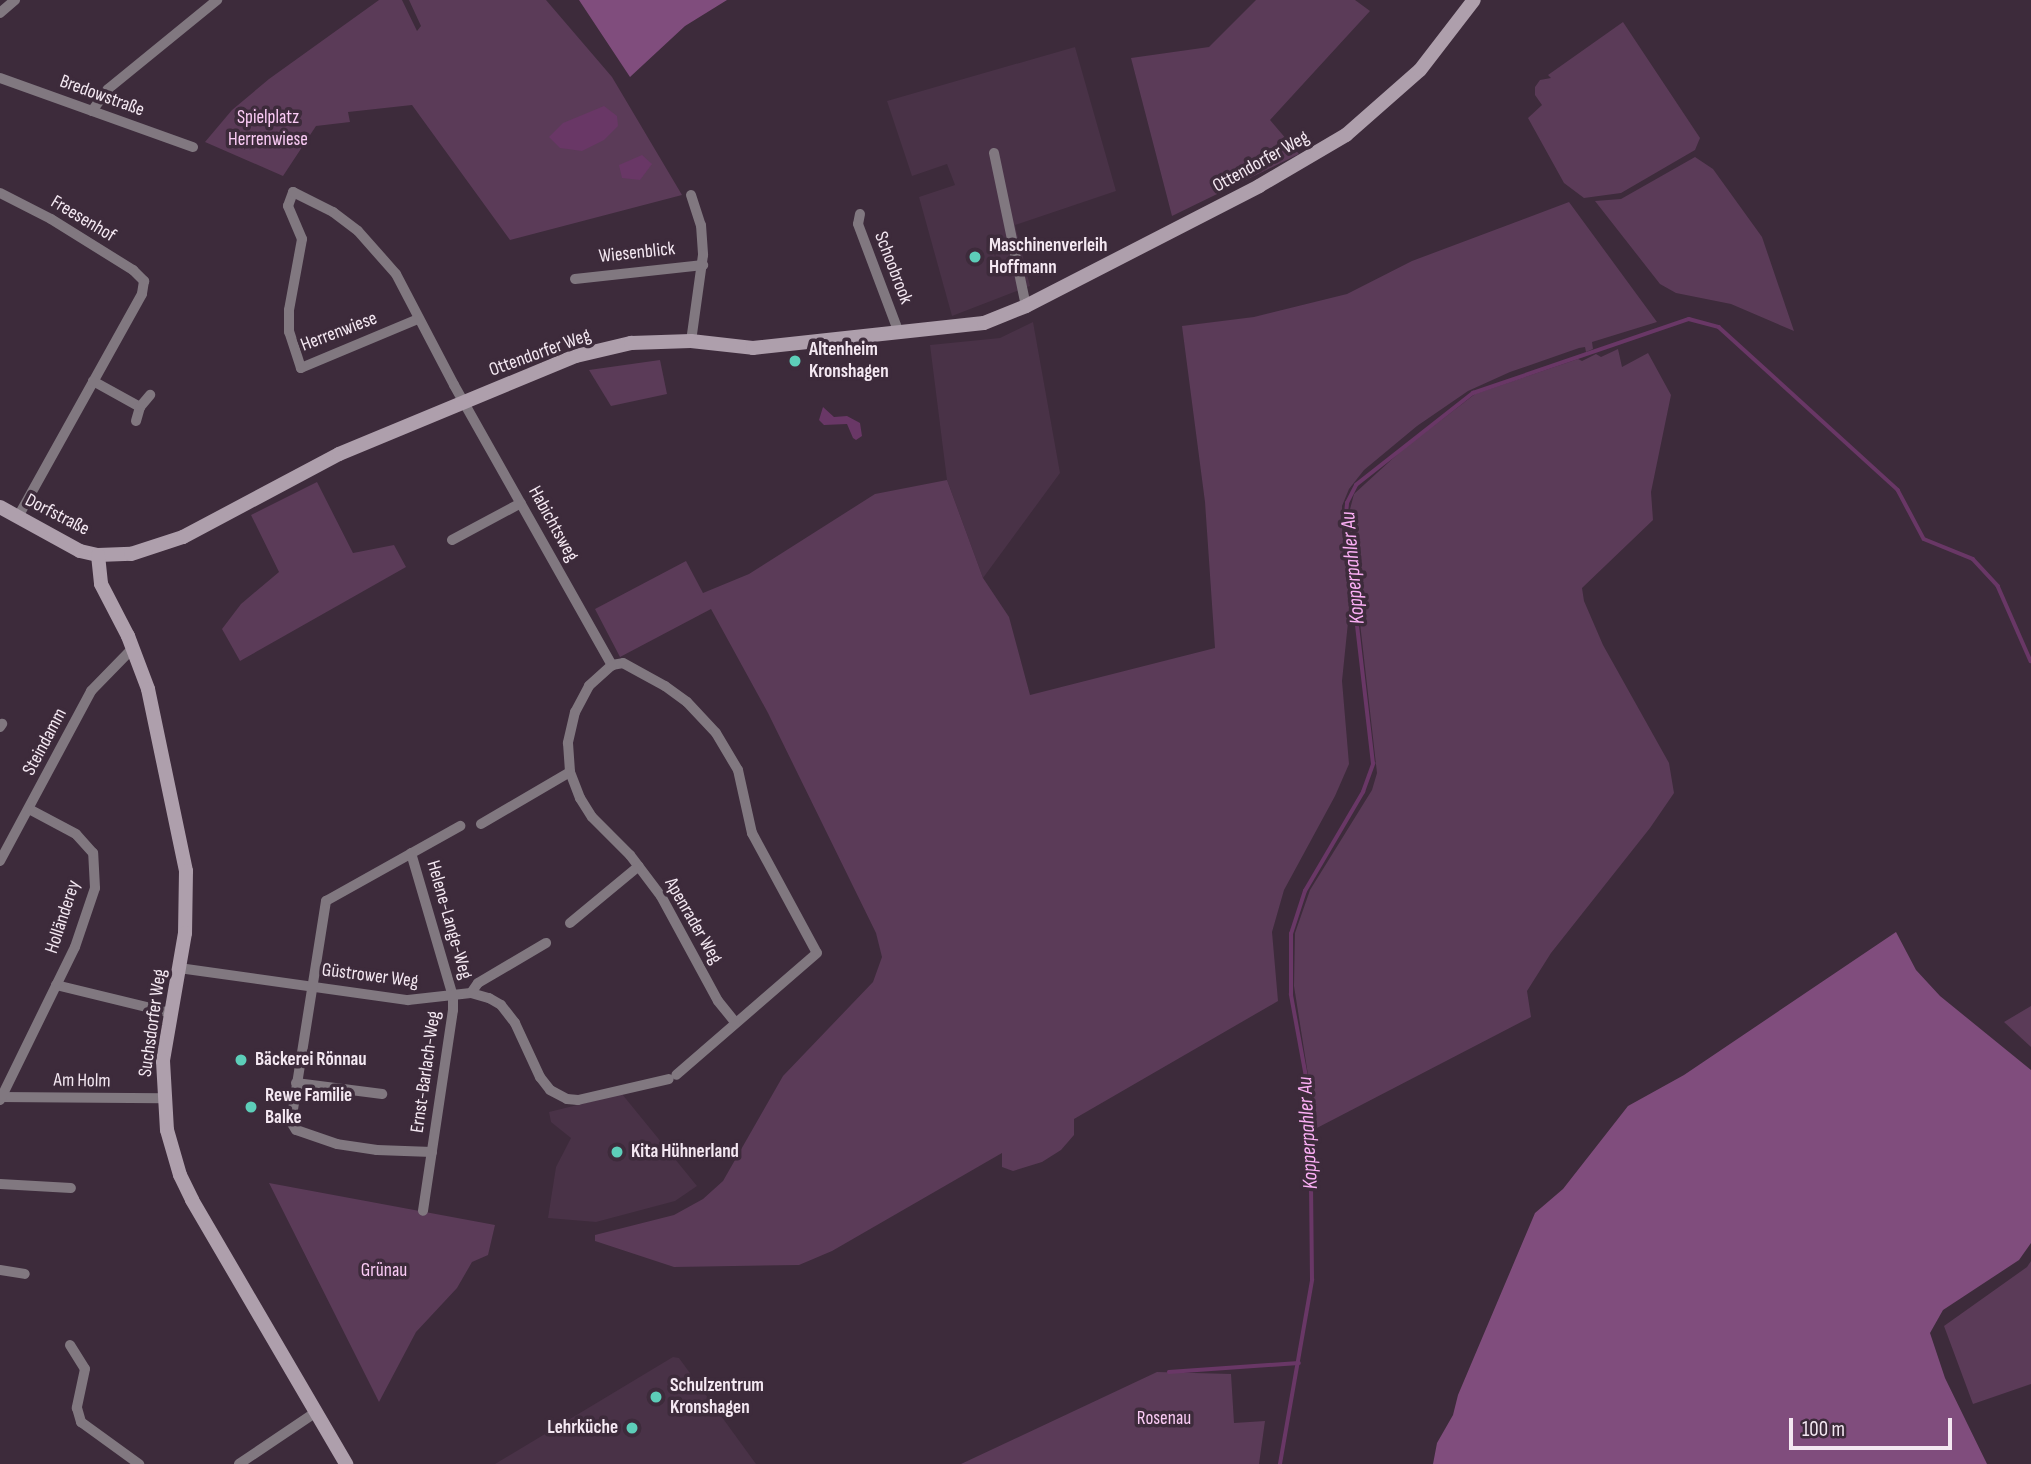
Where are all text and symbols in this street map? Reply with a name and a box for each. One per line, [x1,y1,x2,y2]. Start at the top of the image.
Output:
street label: Bredowstraße [57,70,147,122]
park label: Spielplatz Herrenwiese [228,107,308,151]
street label: Ottendorfer Weg [1209,126,1313,198]
street label: Freesenhof [46,191,120,247]
street label: Schoobrook [869,229,917,307]
place label: Maschinenverleih Hoffmann [989,235,1107,279]
street label: Wiesenblick [598,238,676,268]
marker: Maschinenverleih Hoffmann [967,249,983,265]
street label: Herrenwiese [298,307,380,357]
street label: Ottendorfer Weg [486,324,594,382]
place label: Altenheim Kronshagen [809,339,889,383]
marker: Altenheim Kronshagen [787,353,803,369]
street label: Habichtsweg [523,482,583,566]
street label: Dorfstraße [21,489,93,541]
water label: Kopperpahler Au [1336,511,1370,625]
street label: Steindamm [18,705,72,779]
street label: Helene-Lange-Weg [421,858,477,982]
street label: Apenrader Weg [659,874,727,968]
street label: Holländerey [40,878,86,956]
street label: Güstrower Weg [320,959,420,993]
street label: Suchsdorfer Weg [134,968,172,1078]
street label: Ernst-Barlach-Weg [406,1010,446,1134]
place label: Bäckerei Rönnau [255,1049,367,1071]
marker: Bäckerei Rönnau [233,1052,249,1068]
street label: Am Holm [53,1069,111,1093]
water label: Kopperpahler Au [1292,1076,1324,1190]
place label: Rewe Familie Balke [265,1085,352,1129]
marker: Rewe Familie Balke [243,1099,259,1115]
place label: Kita Hühnerland [631,1141,739,1163]
marker: Kita Hühnerland [609,1144,625,1160]
park label: Grünau [361,1260,407,1282]
place label: Schulzentrum Kronshagen [670,1375,764,1419]
marker: Schulzentrum Kronshagen [648,1389,664,1405]
scale bar [1793,1404,1956,1448]
park label: Rosenau [1137,1408,1191,1430]
place label: Lehrküche [547,1417,618,1439]
text: 100 m [1802,1417,1845,1442]
marker: Lehrküche [624,1420,640,1436]

